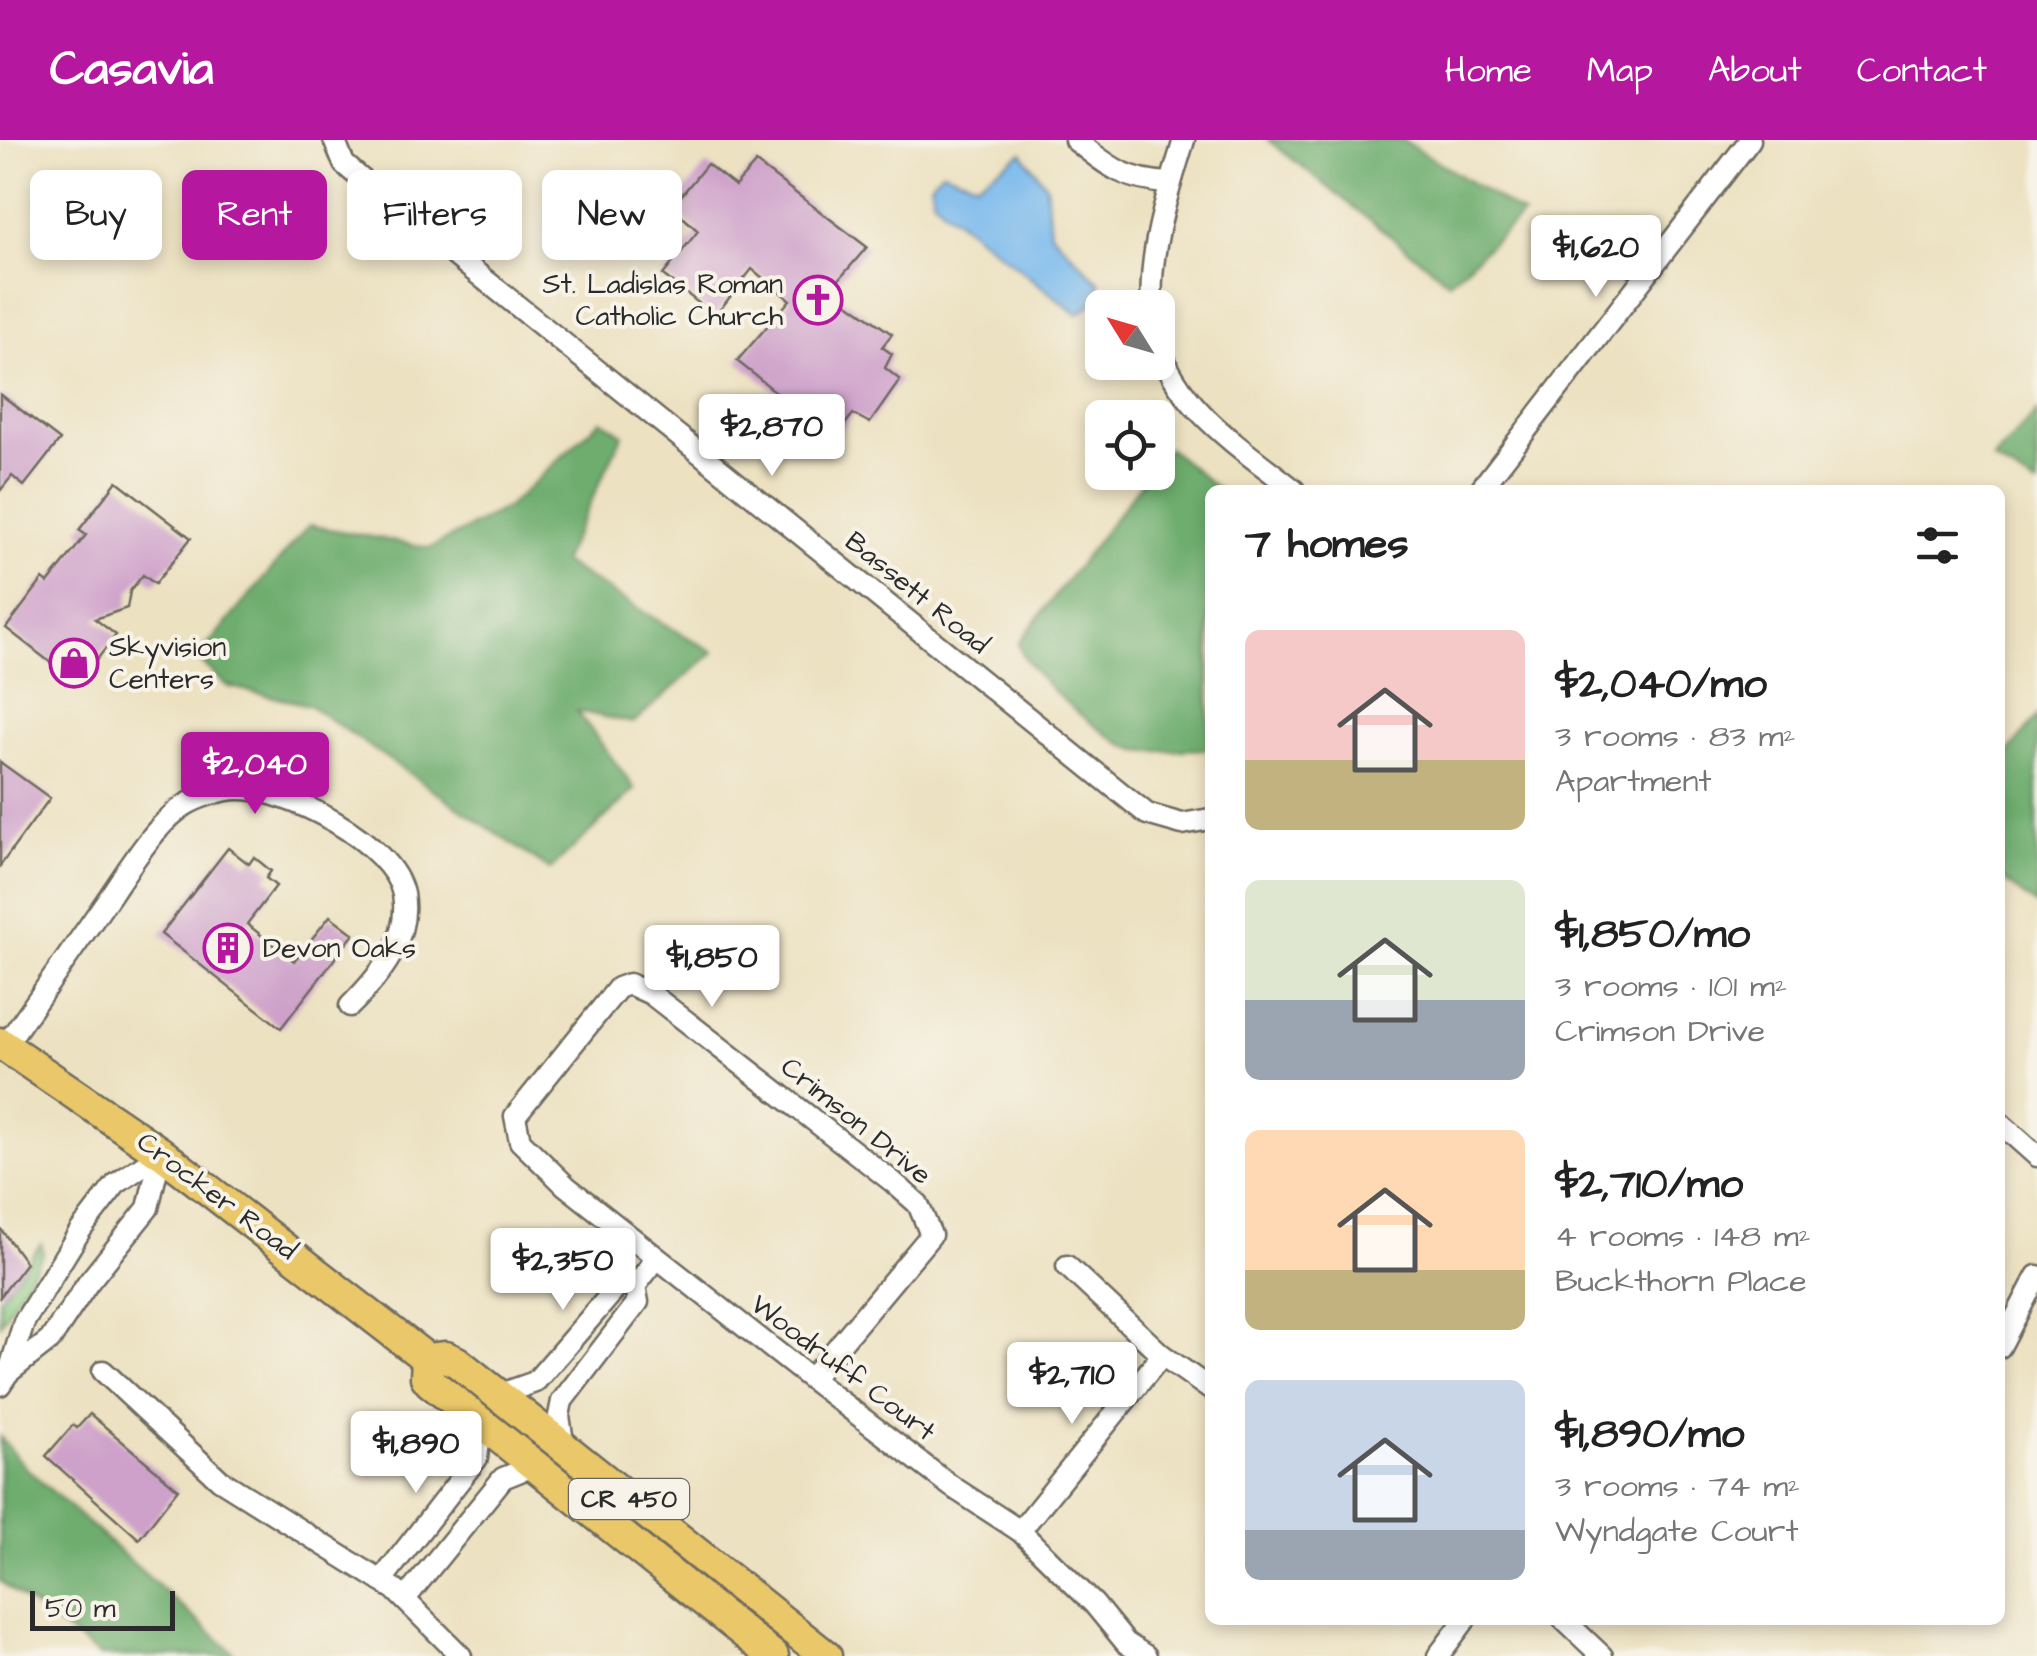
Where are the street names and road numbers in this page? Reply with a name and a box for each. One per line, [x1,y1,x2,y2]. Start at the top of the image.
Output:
street label: Bassett Road [837,523,997,663]
street label: Crimson Drive [772,1048,940,1194]
street label: Crocker Road [129,1123,305,1269]
street label: Woodruff Court [742,1285,944,1451]
road number: CR 450 [569,1479,689,1519]

